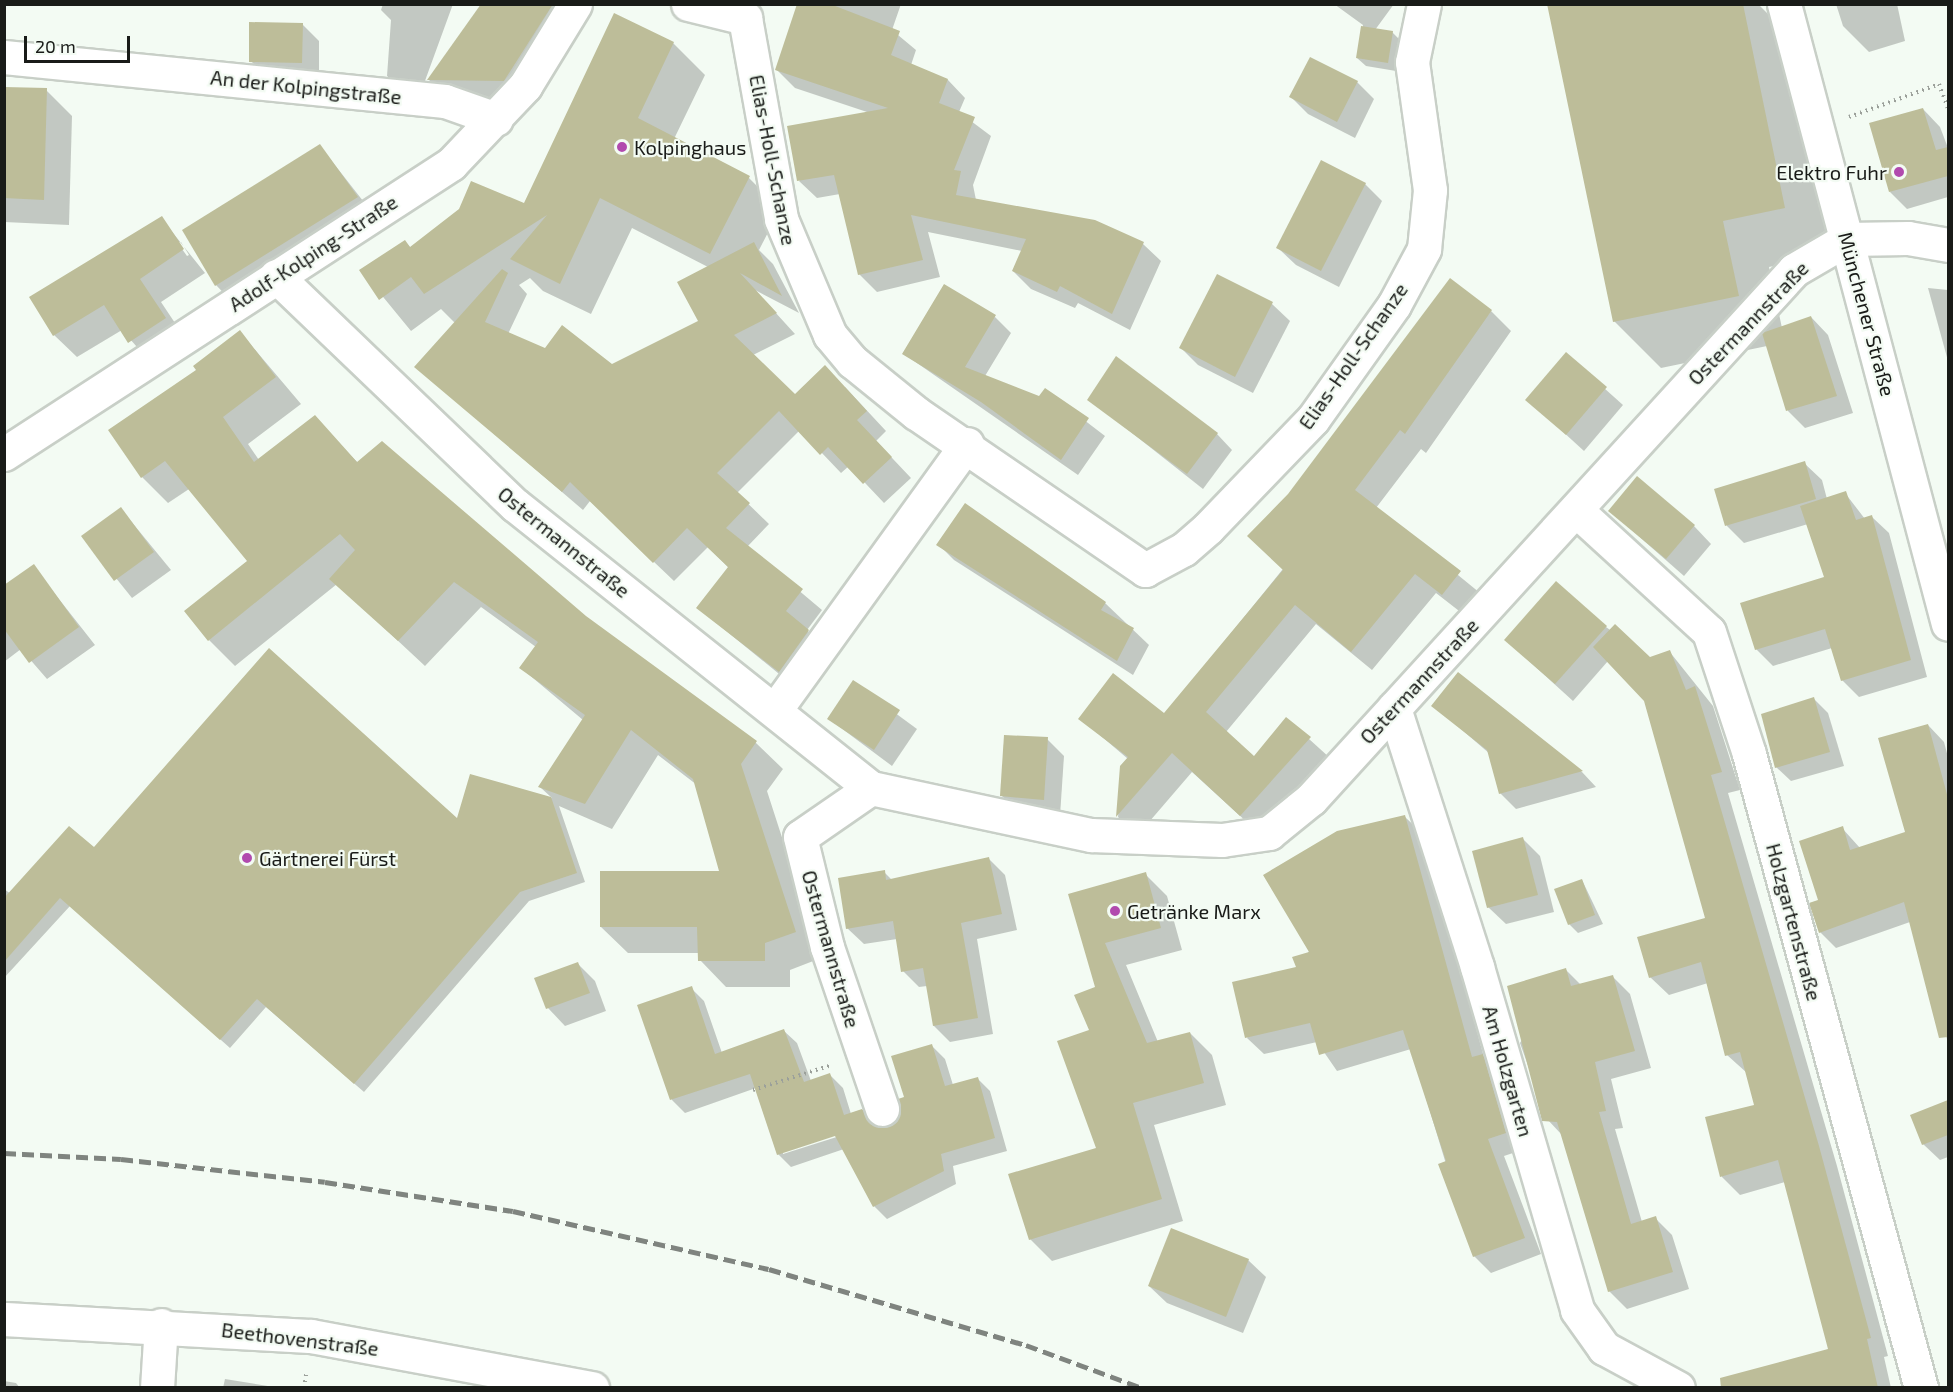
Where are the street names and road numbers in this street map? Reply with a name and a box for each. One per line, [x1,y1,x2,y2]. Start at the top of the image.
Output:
street label: An der Kolpingstraße [209,65,403,109]
street label: Elias-Holl-Schanze [745,73,801,247]
street label: Adolf-Kolping-Straße [224,190,402,316]
street label: Münchener Straße [1833,229,1901,399]
street label: Ostermannstraße [1683,256,1813,390]
street label: Elias-Holl-Schanze [1293,278,1413,434]
street label: Ostermannstraße [493,481,635,603]
street label: Ostermannstraße [1355,613,1483,749]
street label: Holzgartenstraße [1761,841,1827,1003]
street label: Ostermannstraße [797,868,865,1030]
street label: Am Holzgarten [1478,1003,1538,1139]
street label: Beethovenstraße [220,1317,380,1361]

